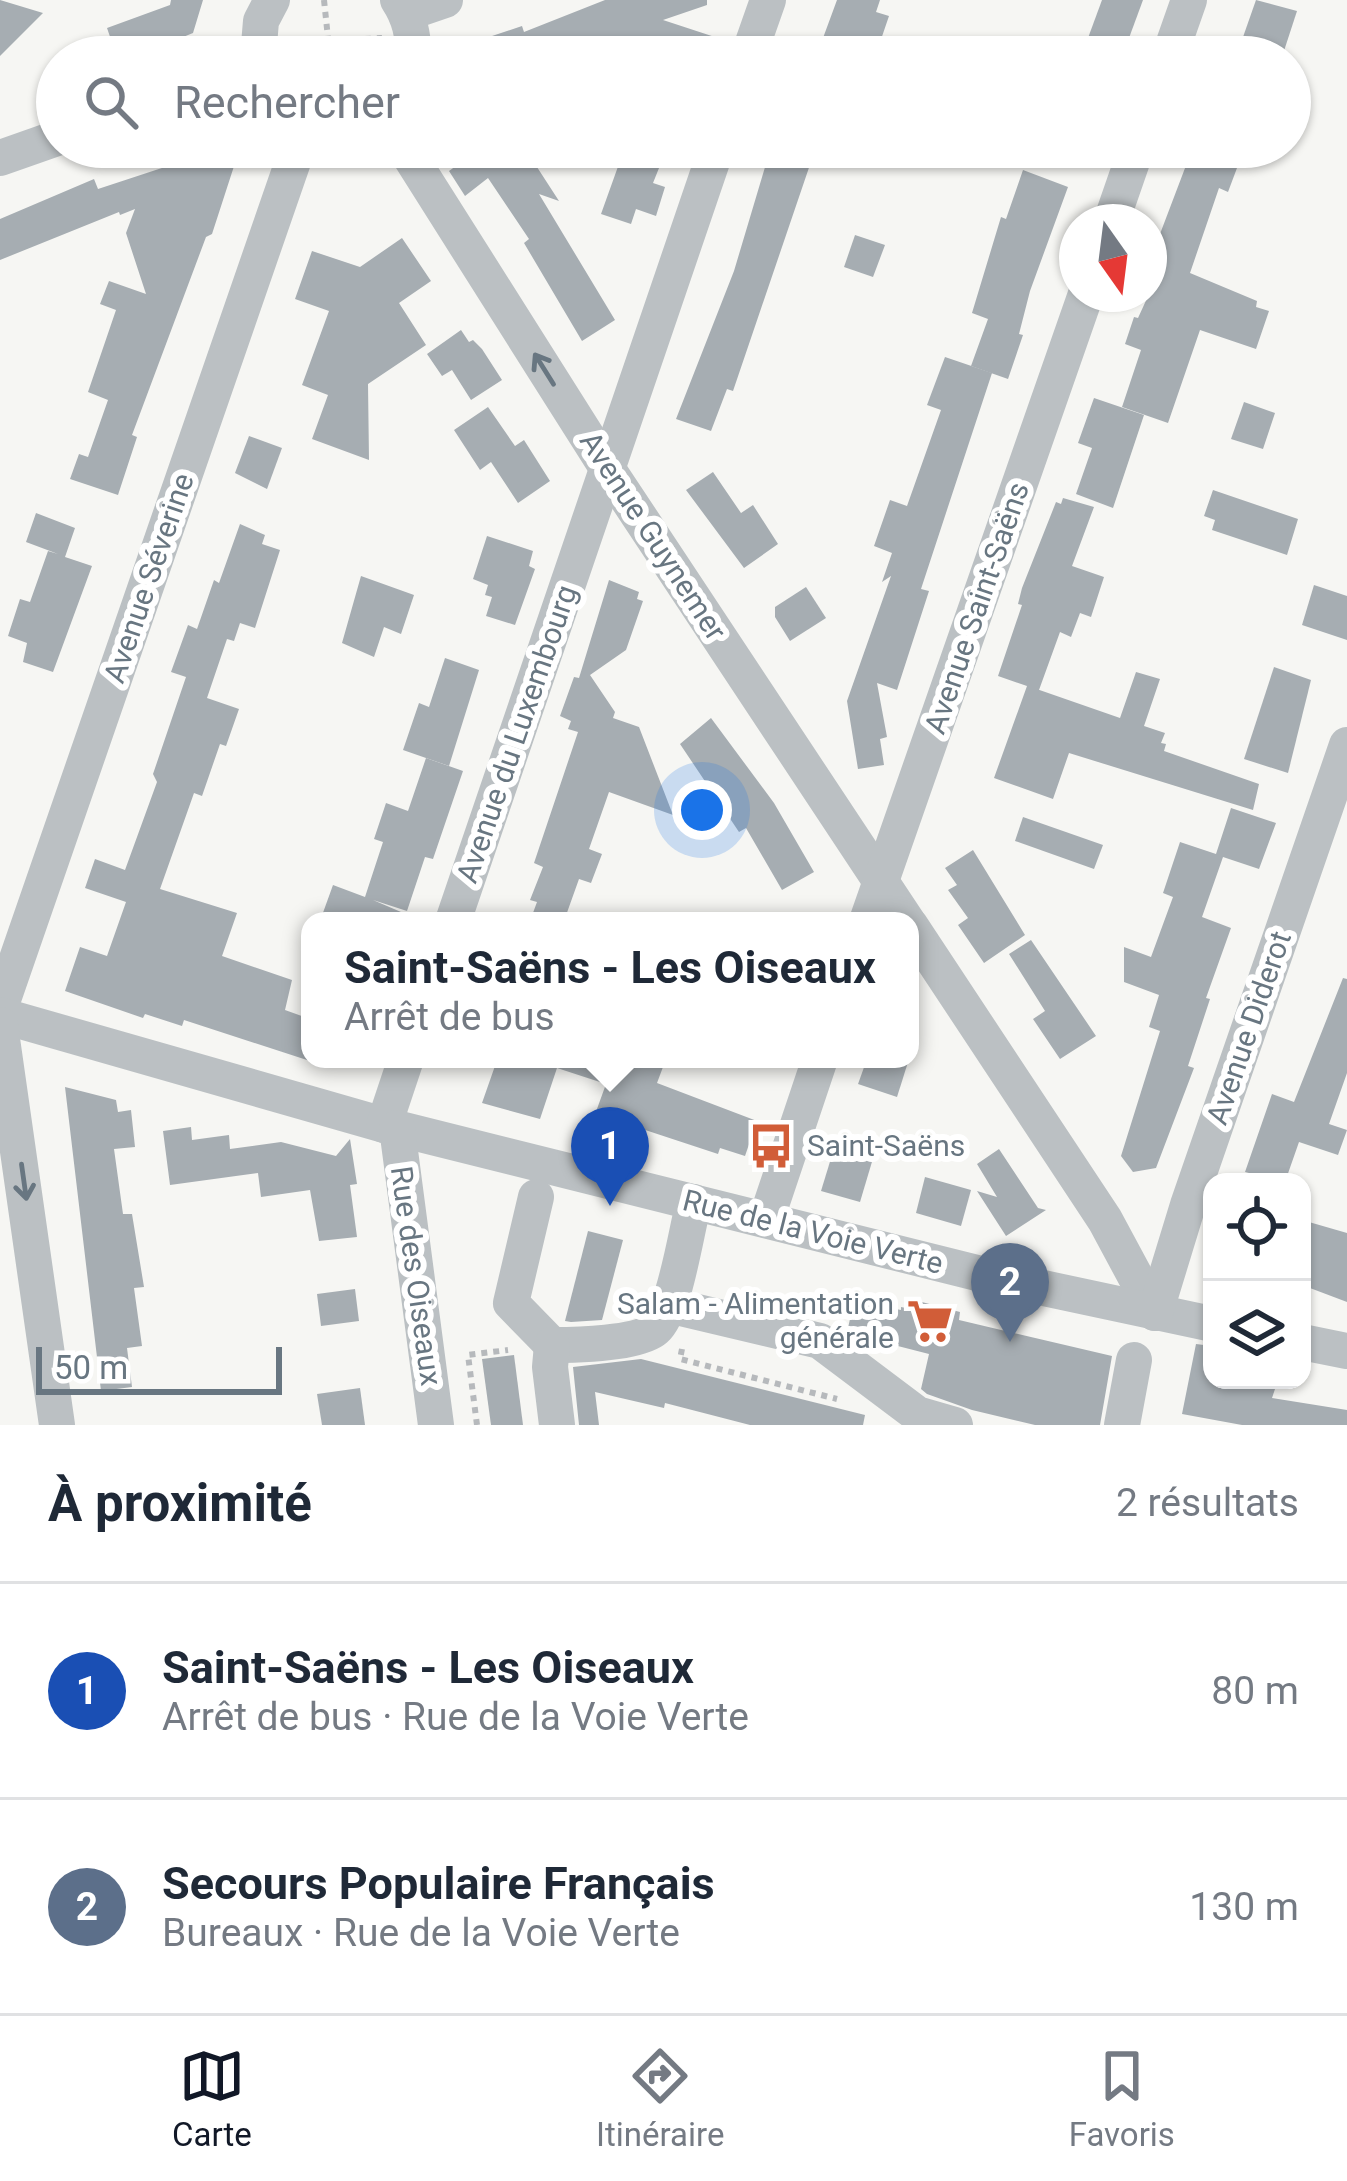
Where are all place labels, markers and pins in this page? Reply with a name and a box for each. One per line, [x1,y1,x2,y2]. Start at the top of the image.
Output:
pin: 1 [571,1107,649,1206]
bus stop icon: Saint-Saëns [746,1121,796,1171]
place label: Saint-Saëns [807,1128,965,1163]
pin: 2 [971,1243,1049,1342]
place label: Salam - Alimentation générale [617,1286,894,1355]
supermarket icon: Salam - Alimentation générale [905,1296,955,1346]

